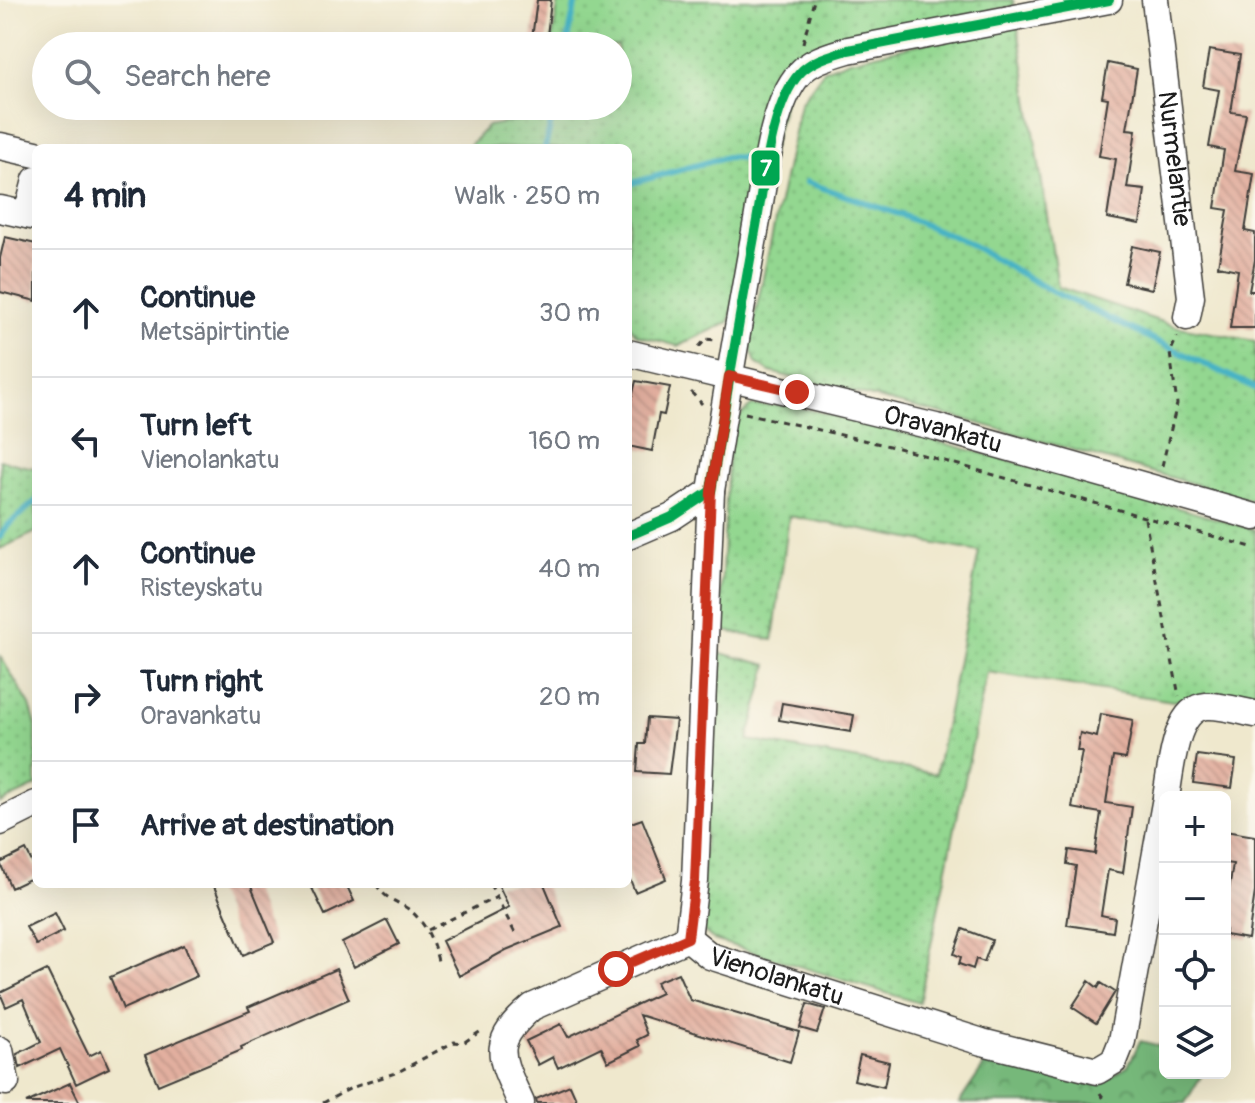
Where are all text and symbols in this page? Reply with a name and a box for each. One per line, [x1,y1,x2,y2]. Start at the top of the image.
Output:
search box [32,32,632,120]
icon: search [60,54,104,98]
text: Search here [124,58,271,95]
street label: Nurmelantie [1150,89,1198,228]
line badge: 7 [750,149,781,187]
text: 7 [760,155,772,183]
text: 4 min [64,175,146,218]
text: Walk · 250 m [454,180,600,212]
text: Continue [140,279,255,316]
icon: ahead [64,291,108,335]
text: 30 m [539,297,600,329]
text: Metsäpirtintie [140,316,289,348]
route end [779,374,815,410]
street label: Oravankatu [880,399,1006,461]
text: Turn left [140,407,251,444]
icon: left [64,419,108,463]
text: 160 m [528,425,600,457]
text: Vienolankatu [140,444,280,476]
text: Continue [140,535,255,572]
icon: ahead [64,547,108,591]
text: 40 m [538,553,600,585]
text: Risteyskatu [140,572,263,604]
text: Turn right [140,663,263,700]
icon: right [64,675,108,719]
text: 20 m [539,681,600,713]
text: Oravankatu [140,700,261,732]
map controls [1159,791,1231,1079]
button: + [1159,791,1231,863]
icon: arrive [64,803,108,847]
text: Arrive at destination [140,807,394,844]
button: − [1159,863,1231,935]
button: locate [1159,935,1231,1007]
street label: Vienolankatu [705,941,848,1013]
route start [598,951,634,987]
button: layers [1159,1007,1231,1079]

